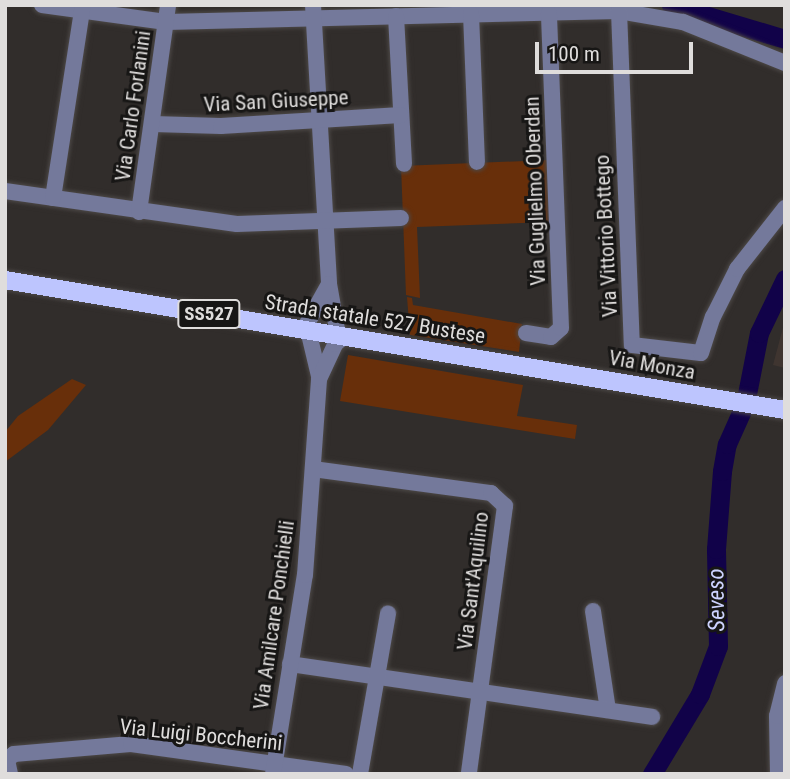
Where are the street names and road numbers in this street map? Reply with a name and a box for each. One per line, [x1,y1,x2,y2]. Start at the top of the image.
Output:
street label: Via Carlo Forlanini [110,29,156,183]
street label: Via San Giuseppe [203,85,349,117]
street label: Via Guglielmo Oberdan [519,96,551,286]
street label: Via Vittorio Bottego [589,154,623,318]
street label: Strada statale 527 Bustese [263,289,487,349]
road number: SS527 [176,298,242,330]
street label: Via Monza [607,345,697,385]
street label: Via Sant'Aquilino [452,510,494,652]
street label: Via Amilcare Ponchielli [248,519,300,711]
street label: Via Luigi Boccherini [118,714,284,756]

